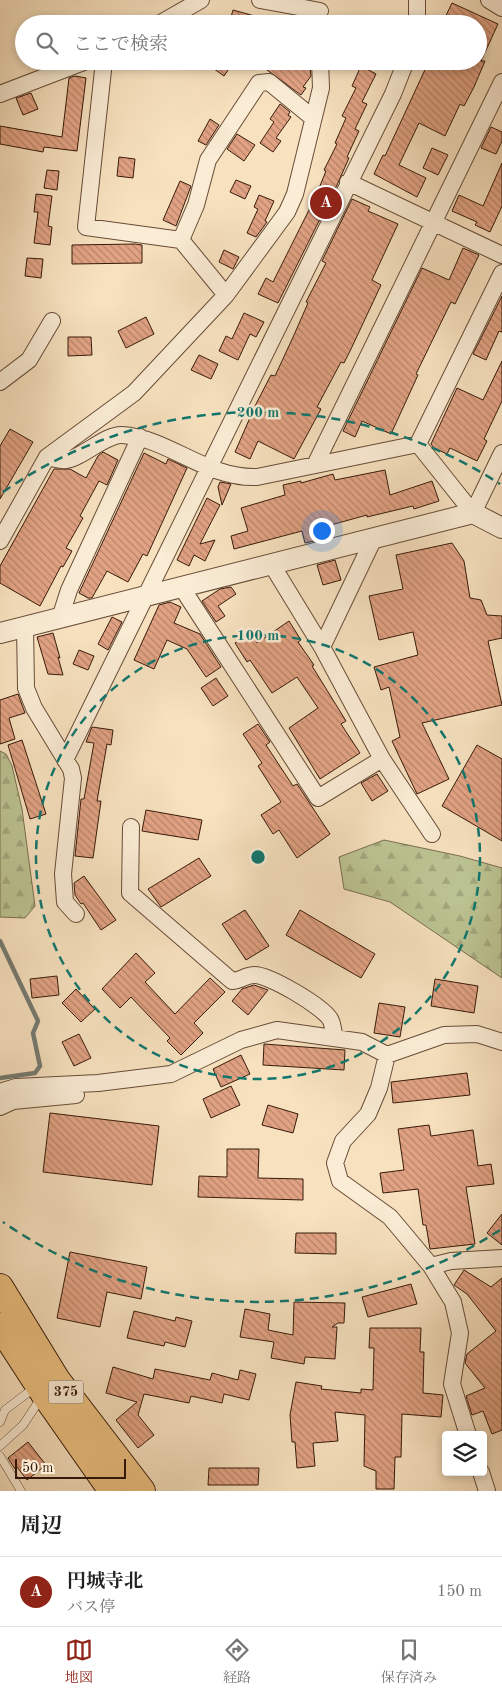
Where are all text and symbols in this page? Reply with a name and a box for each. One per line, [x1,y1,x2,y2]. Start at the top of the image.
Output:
search box [15,15,487,70]
icon: search [33,29,61,57]
text: ここで検索 [73,36,168,55]
pin: A [310,184,342,222]
text: 200 m [237,406,279,421]
your location [309,518,335,544]
text: 100 m [237,629,279,644]
centre of rings [249,848,267,866]
road number: 375 [48,1380,84,1404]
map controls [442,1431,487,1476]
button: layers [442,1431,487,1476]
scale bar [15,1456,126,1479]
text: 50 m [22,1461,53,1475]
text: 周辺 [20,1516,62,1537]
text: 円城寺北 [67,1573,143,1592]
text: A [30,1584,42,1600]
text: 150 m [437,1584,482,1600]
text: バス停 [67,1600,115,1616]
tab: 地図 [65,1636,93,1687]
tab: 経路 [223,1636,251,1687]
tab: 保存済み [381,1636,437,1687]

